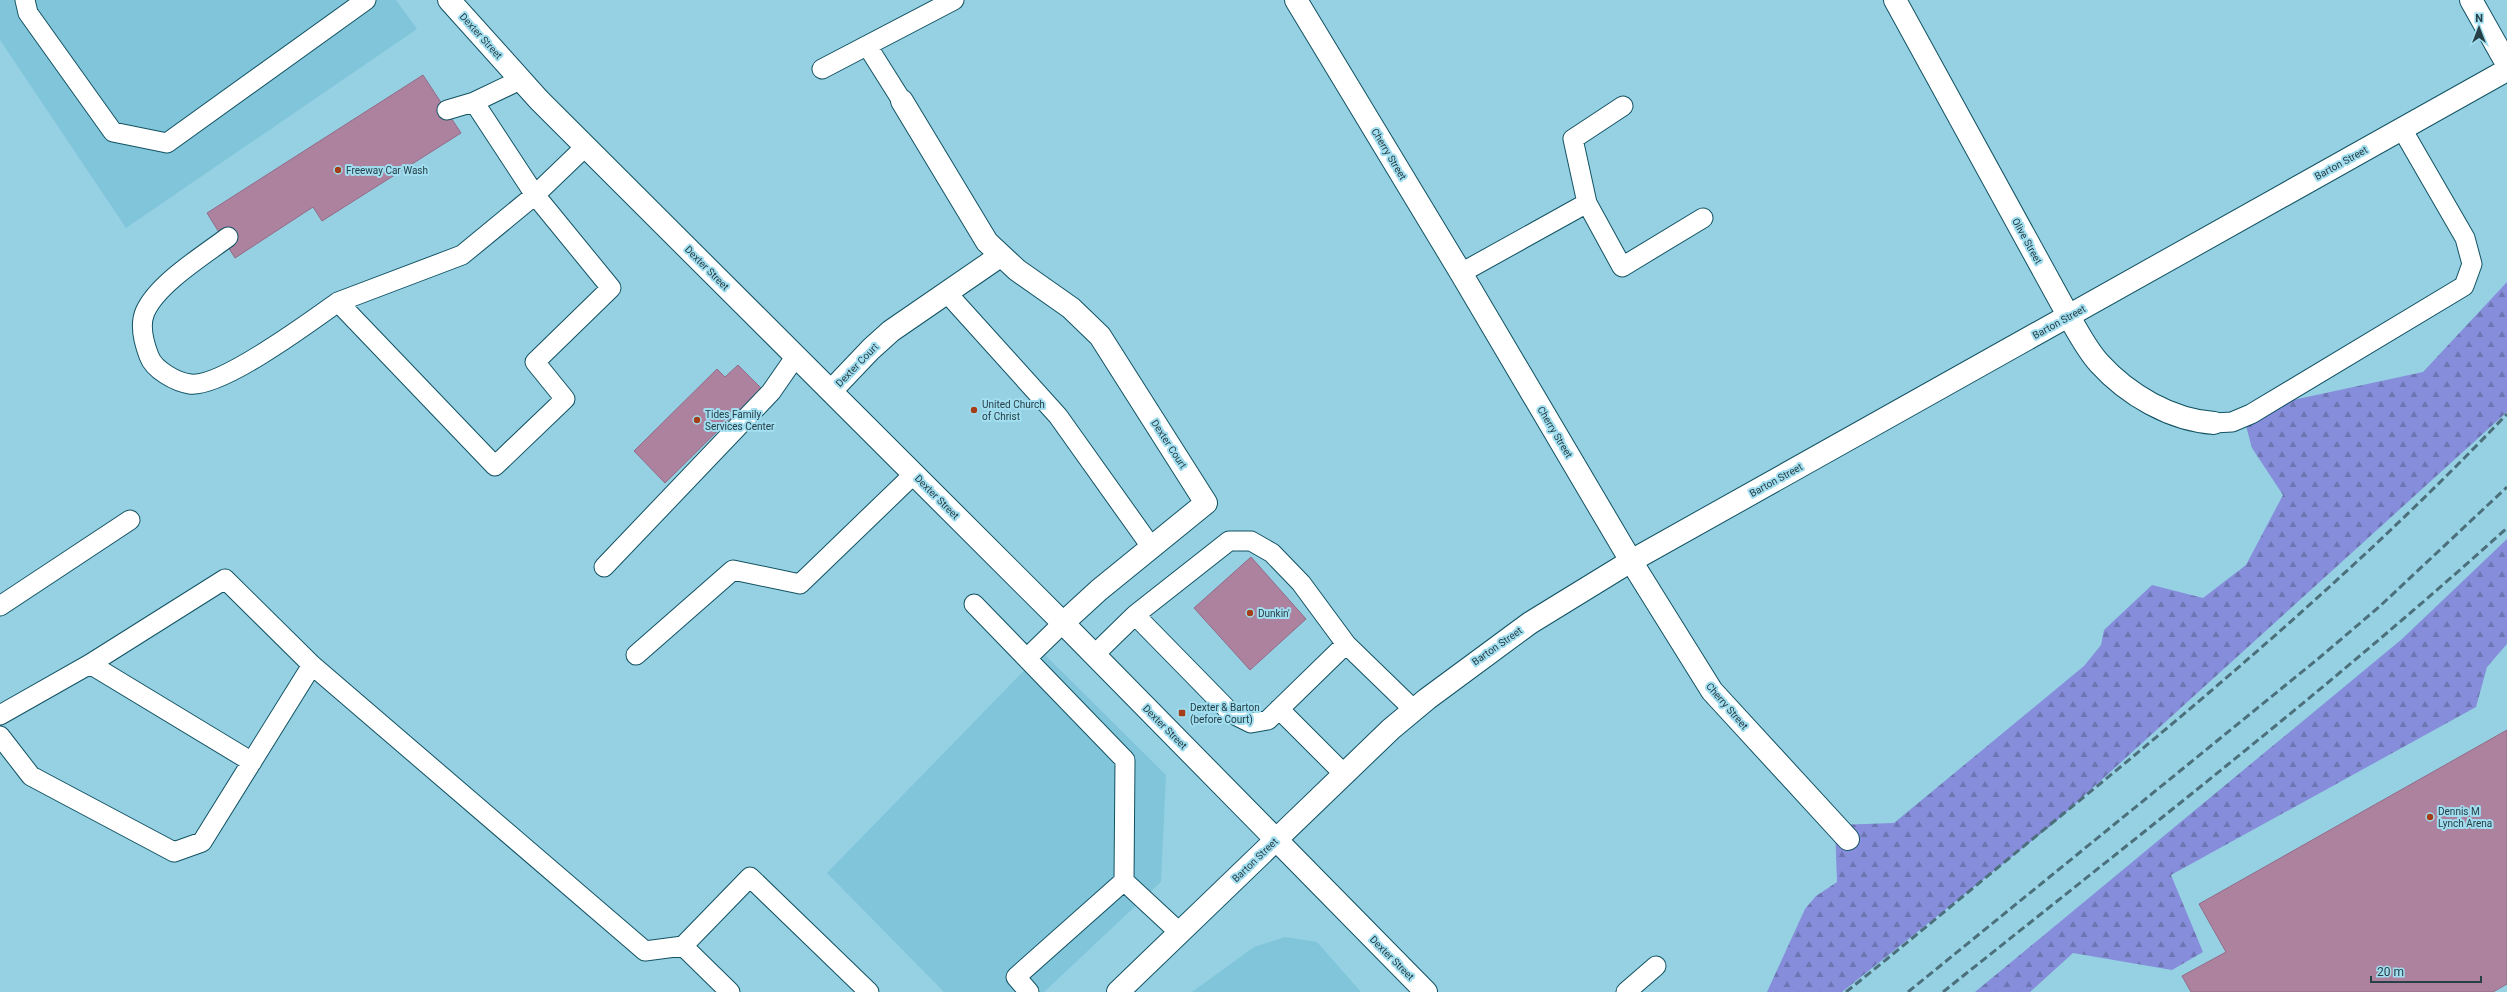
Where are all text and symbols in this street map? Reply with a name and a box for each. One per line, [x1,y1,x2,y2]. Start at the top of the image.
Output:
north arrow [2459,8,2499,48]
street label: Dexter Street [458,11,504,61]
text: N [2475,12,2483,25]
street label: Cherry Street [1369,126,1409,182]
street label: Barton Street [2313,144,2369,182]
marker: Freeway Car Wash [333,165,343,175]
place label: Freeway Car Wash [346,165,428,176]
street label: Olive Street [2010,216,2044,266]
street label: Dexter Street [683,244,731,292]
street label: Barton Street [2031,303,2087,341]
street label: Dexter Court [834,341,880,389]
place label: United Church of Christ [982,399,1045,422]
street label: Cherry Street [1535,404,1575,460]
marker: United Church of Christ [969,405,979,415]
place label: Tides Family Services Center [705,409,775,432]
marker: Tides Family Services Center [692,415,702,425]
street label: Dexter Court [1149,418,1189,470]
street label: Barton Street [1748,461,1804,499]
street label: Dexter Street [913,473,961,521]
marker: Dunkin' [1245,608,1255,618]
place label: Dunkin' [1258,608,1290,619]
street label: Barton Street [1470,625,1524,667]
street label: Cherry Street [1704,681,1750,731]
place label: Dexter & Barton (before Court) [1190,702,1260,726]
street label: Dexter Street [1141,703,1189,751]
marker: Dexter & Barton (before Court) [1177,708,1187,718]
place label: Dennis M Lynch Arena [2438,806,2492,829]
marker: Dennis M Lynch Arena [2425,812,2435,822]
street label: Barton Street [1230,836,1280,884]
street label: Dexter Street [1368,934,1416,982]
scale bar [2371,958,2481,984]
text: 20 m [2377,965,2404,979]

